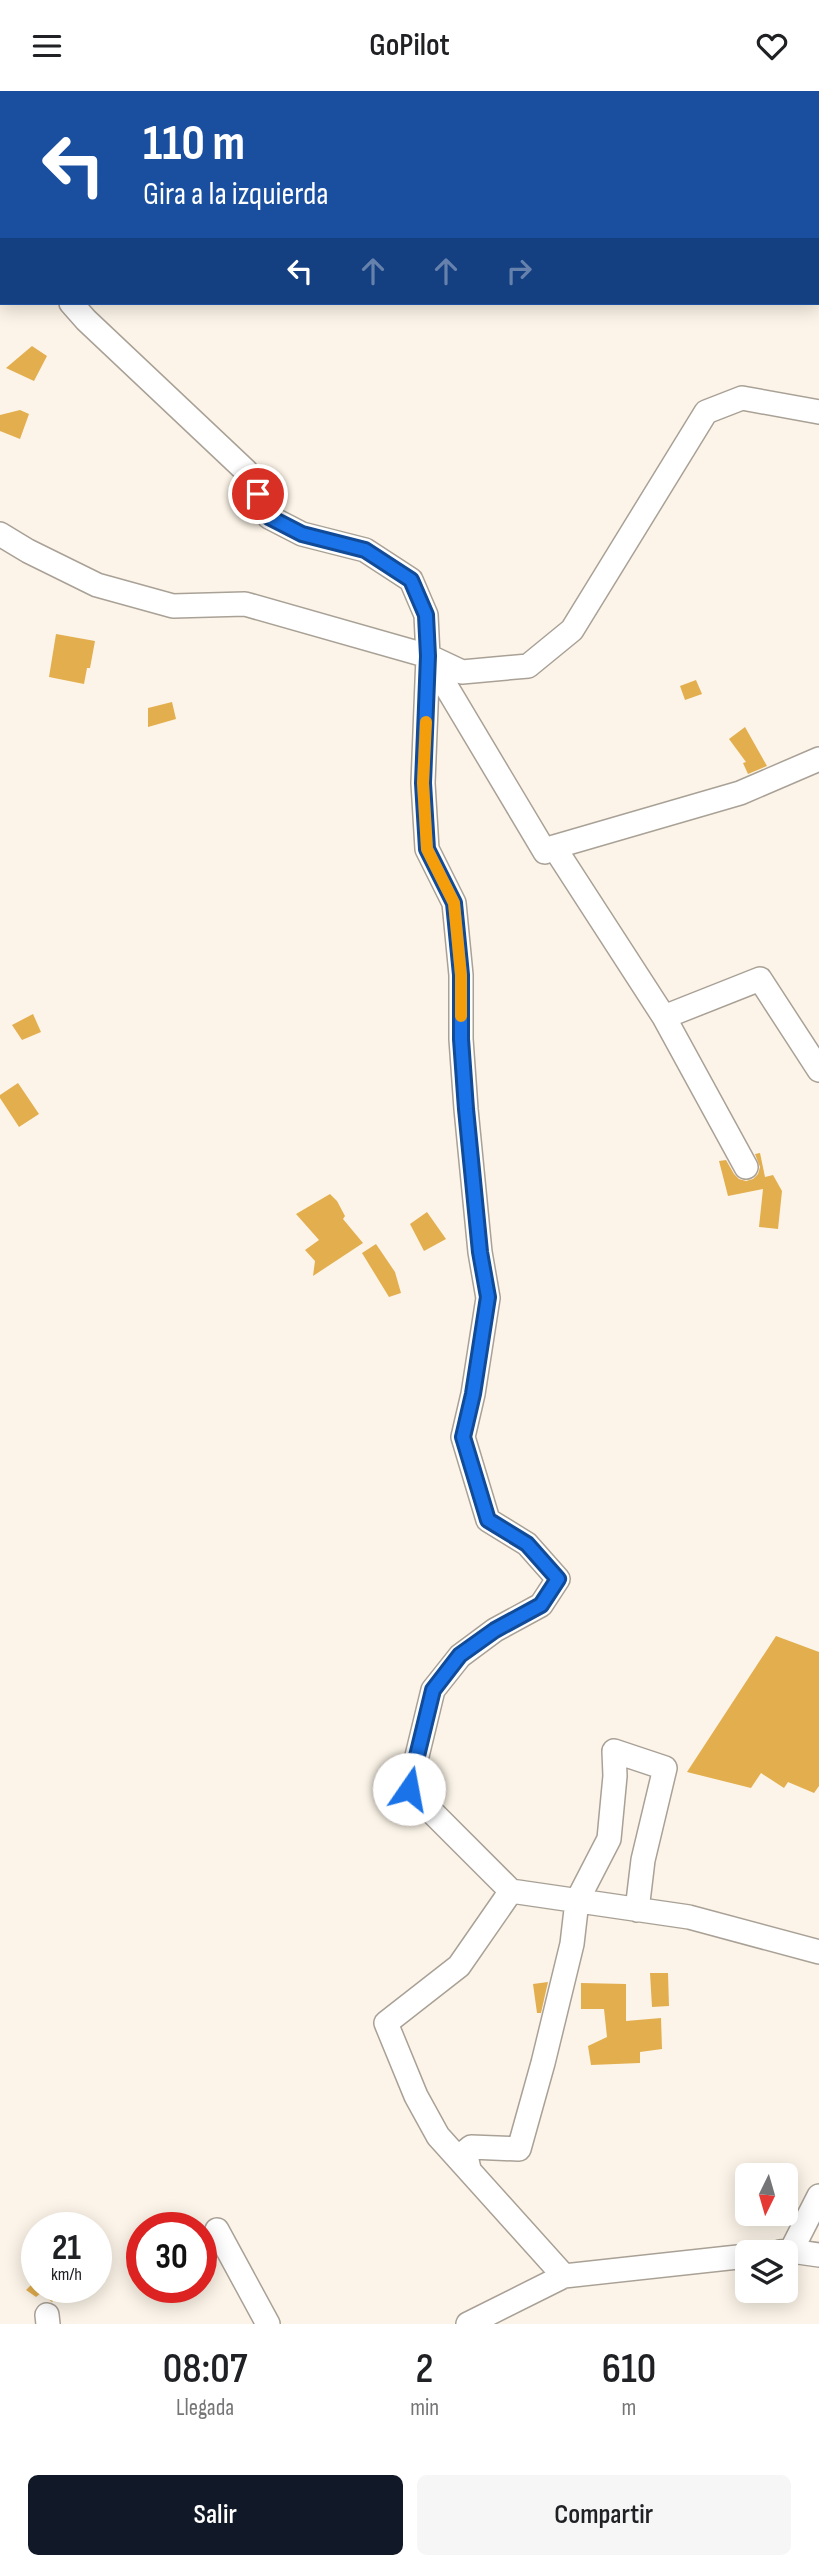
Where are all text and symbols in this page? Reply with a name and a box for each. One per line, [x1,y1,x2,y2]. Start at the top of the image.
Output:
text: GoPilot [369,26,450,65]
icon: menu [28,27,66,65]
icon: heart [753,27,791,65]
text: 110 m [143,115,245,174]
icon: left [28,119,119,210]
text: Gira a la izquierda [143,175,329,214]
icon: left [281,252,319,290]
icon: ahead [354,252,392,290]
icon: ahead [427,252,465,290]
icon: right [500,252,538,290]
pin [228,464,288,524]
icon: arrive [239,475,277,513]
position arrow [372,1752,446,1826]
north arrow [735,2163,798,2226]
map controls [735,2163,798,2303]
speed limit sign: 30 [126,2212,217,2303]
text: 21 [52,2227,81,2270]
button: layers [735,2240,798,2303]
text: km/h [51,2264,82,2285]
text: 08:07 [163,2344,247,2395]
text: 2 [416,2344,434,2395]
text: 610 [602,2344,656,2395]
text: Llegada [176,2394,234,2422]
text: min [410,2394,439,2422]
text: m [622,2394,636,2422]
button: Salir [28,2475,403,2555]
button: Compartir [417,2475,791,2555]

